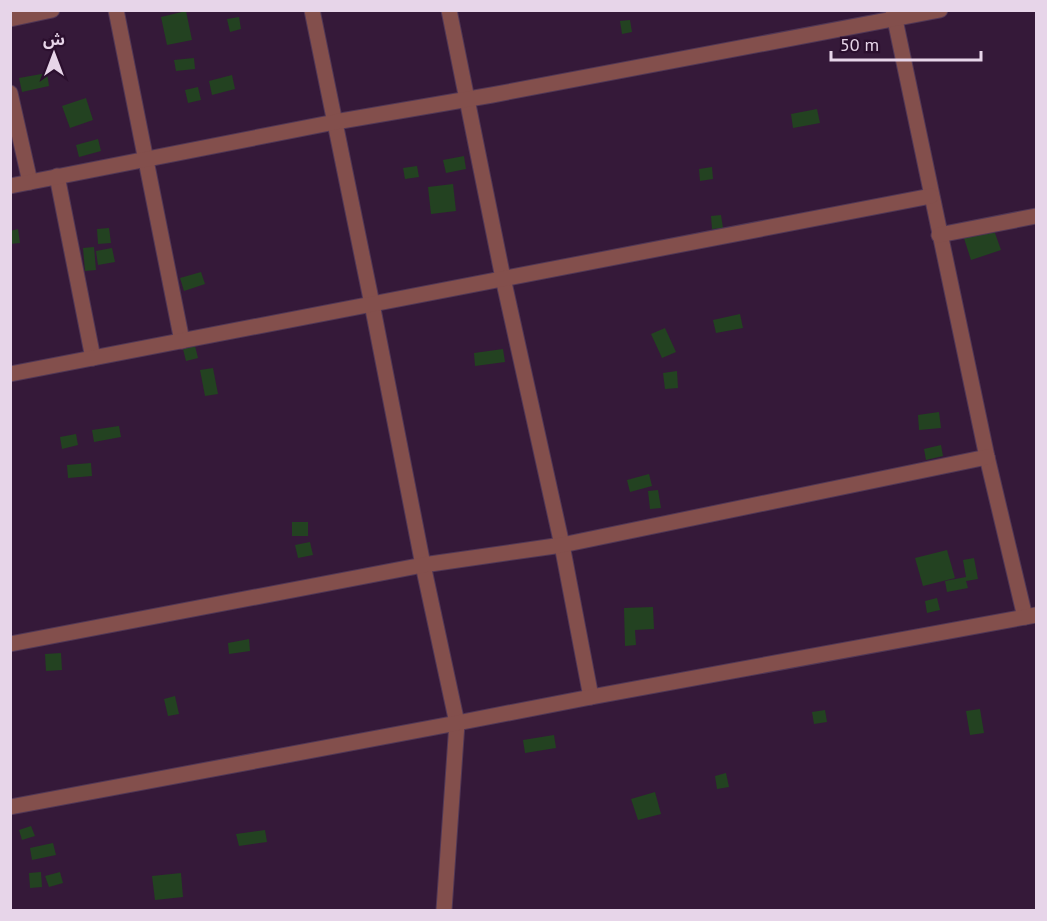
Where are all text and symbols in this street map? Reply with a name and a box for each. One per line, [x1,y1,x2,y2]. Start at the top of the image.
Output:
north arrow [24,24,84,84]
scale bar [831,24,981,62]
text: ش [43,29,65,49]
text: 50 m [840,33,879,56]

